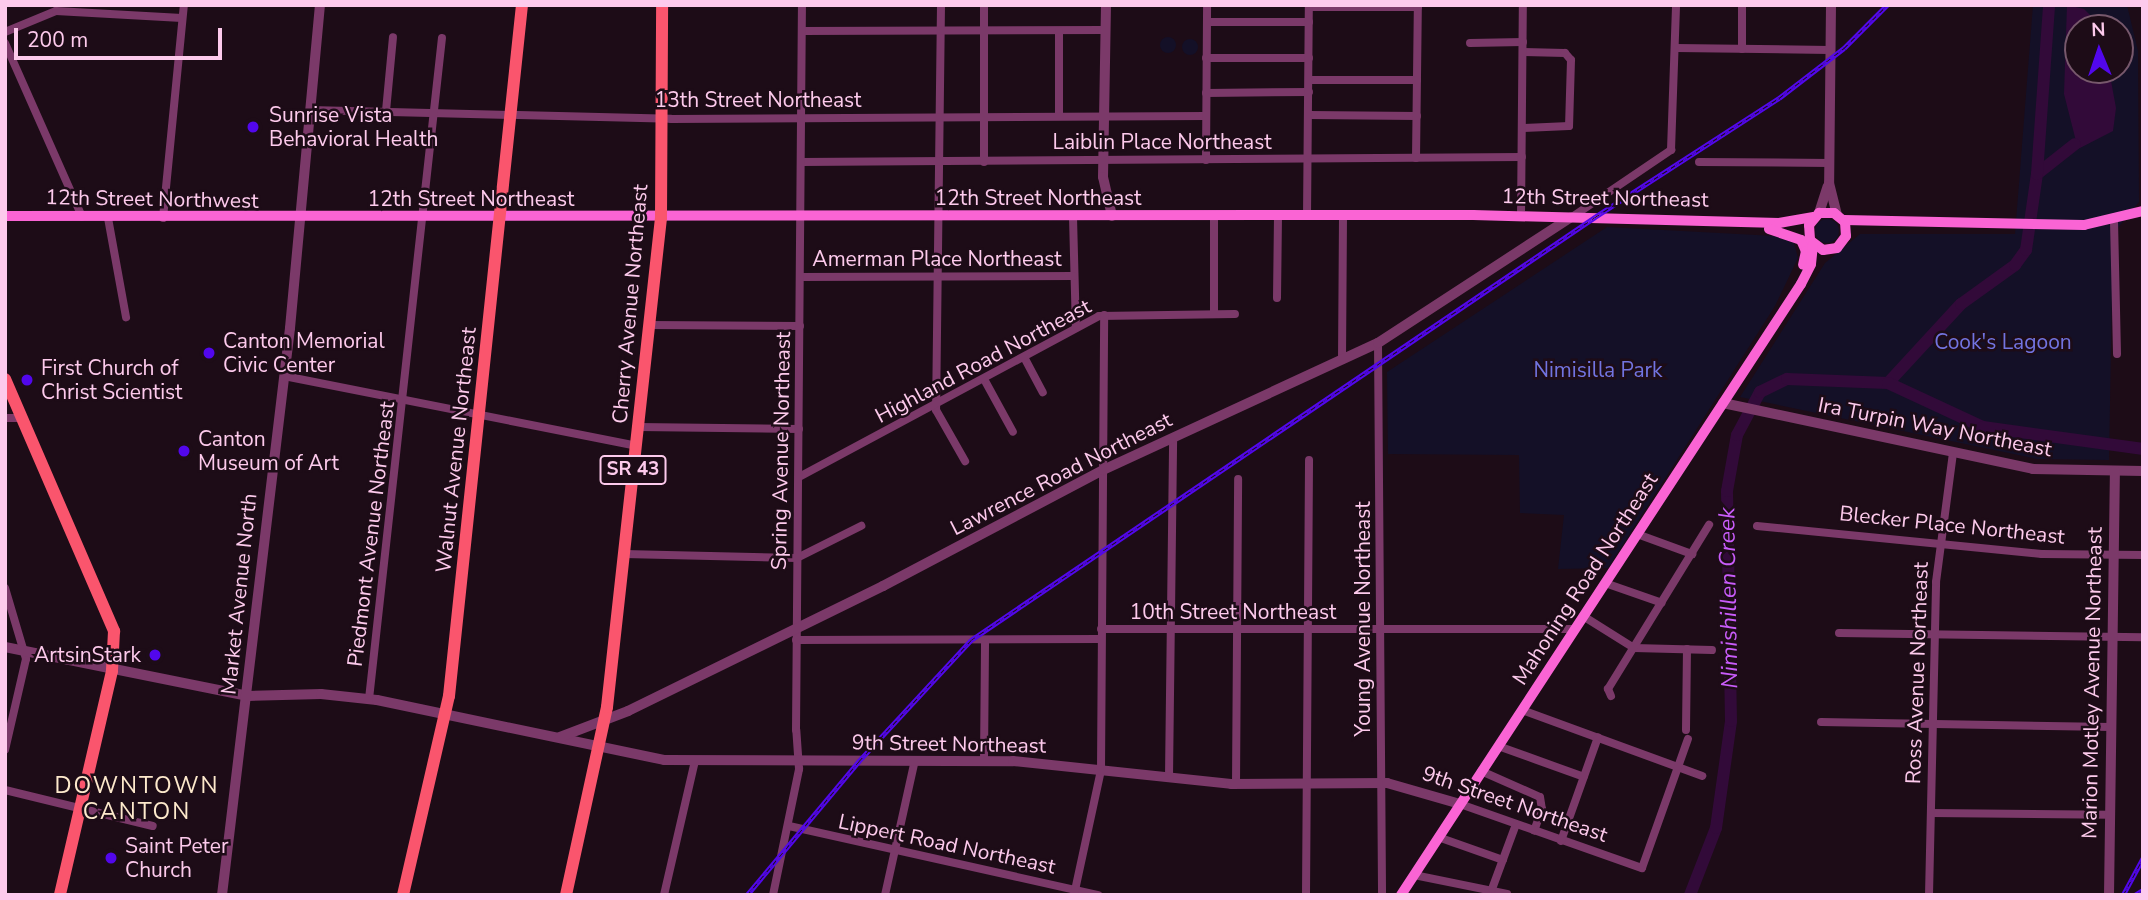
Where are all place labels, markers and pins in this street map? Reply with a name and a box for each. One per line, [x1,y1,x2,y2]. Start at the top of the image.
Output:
place label: Sunrise Vista Behavioral Health [269,102,438,152]
marker: Sunrise Vista Behavioral Health [243,117,263,137]
place label: Canton Memorial Civic Center [223,328,385,378]
marker: Canton Memorial Civic Center [201,345,217,361]
place label: First Church of Christ Scientist [41,355,182,405]
marker: First Church of Christ Scientist [19,372,35,388]
place label: Canton Museum of Art [198,426,339,476]
marker: Canton Museum of Art [176,443,192,459]
place label: ArtsinStark [34,642,141,668]
marker: ArtsinStark [147,647,163,663]
place label: Saint Peter Church [125,833,229,883]
marker: Saint Peter Church [103,850,119,866]

